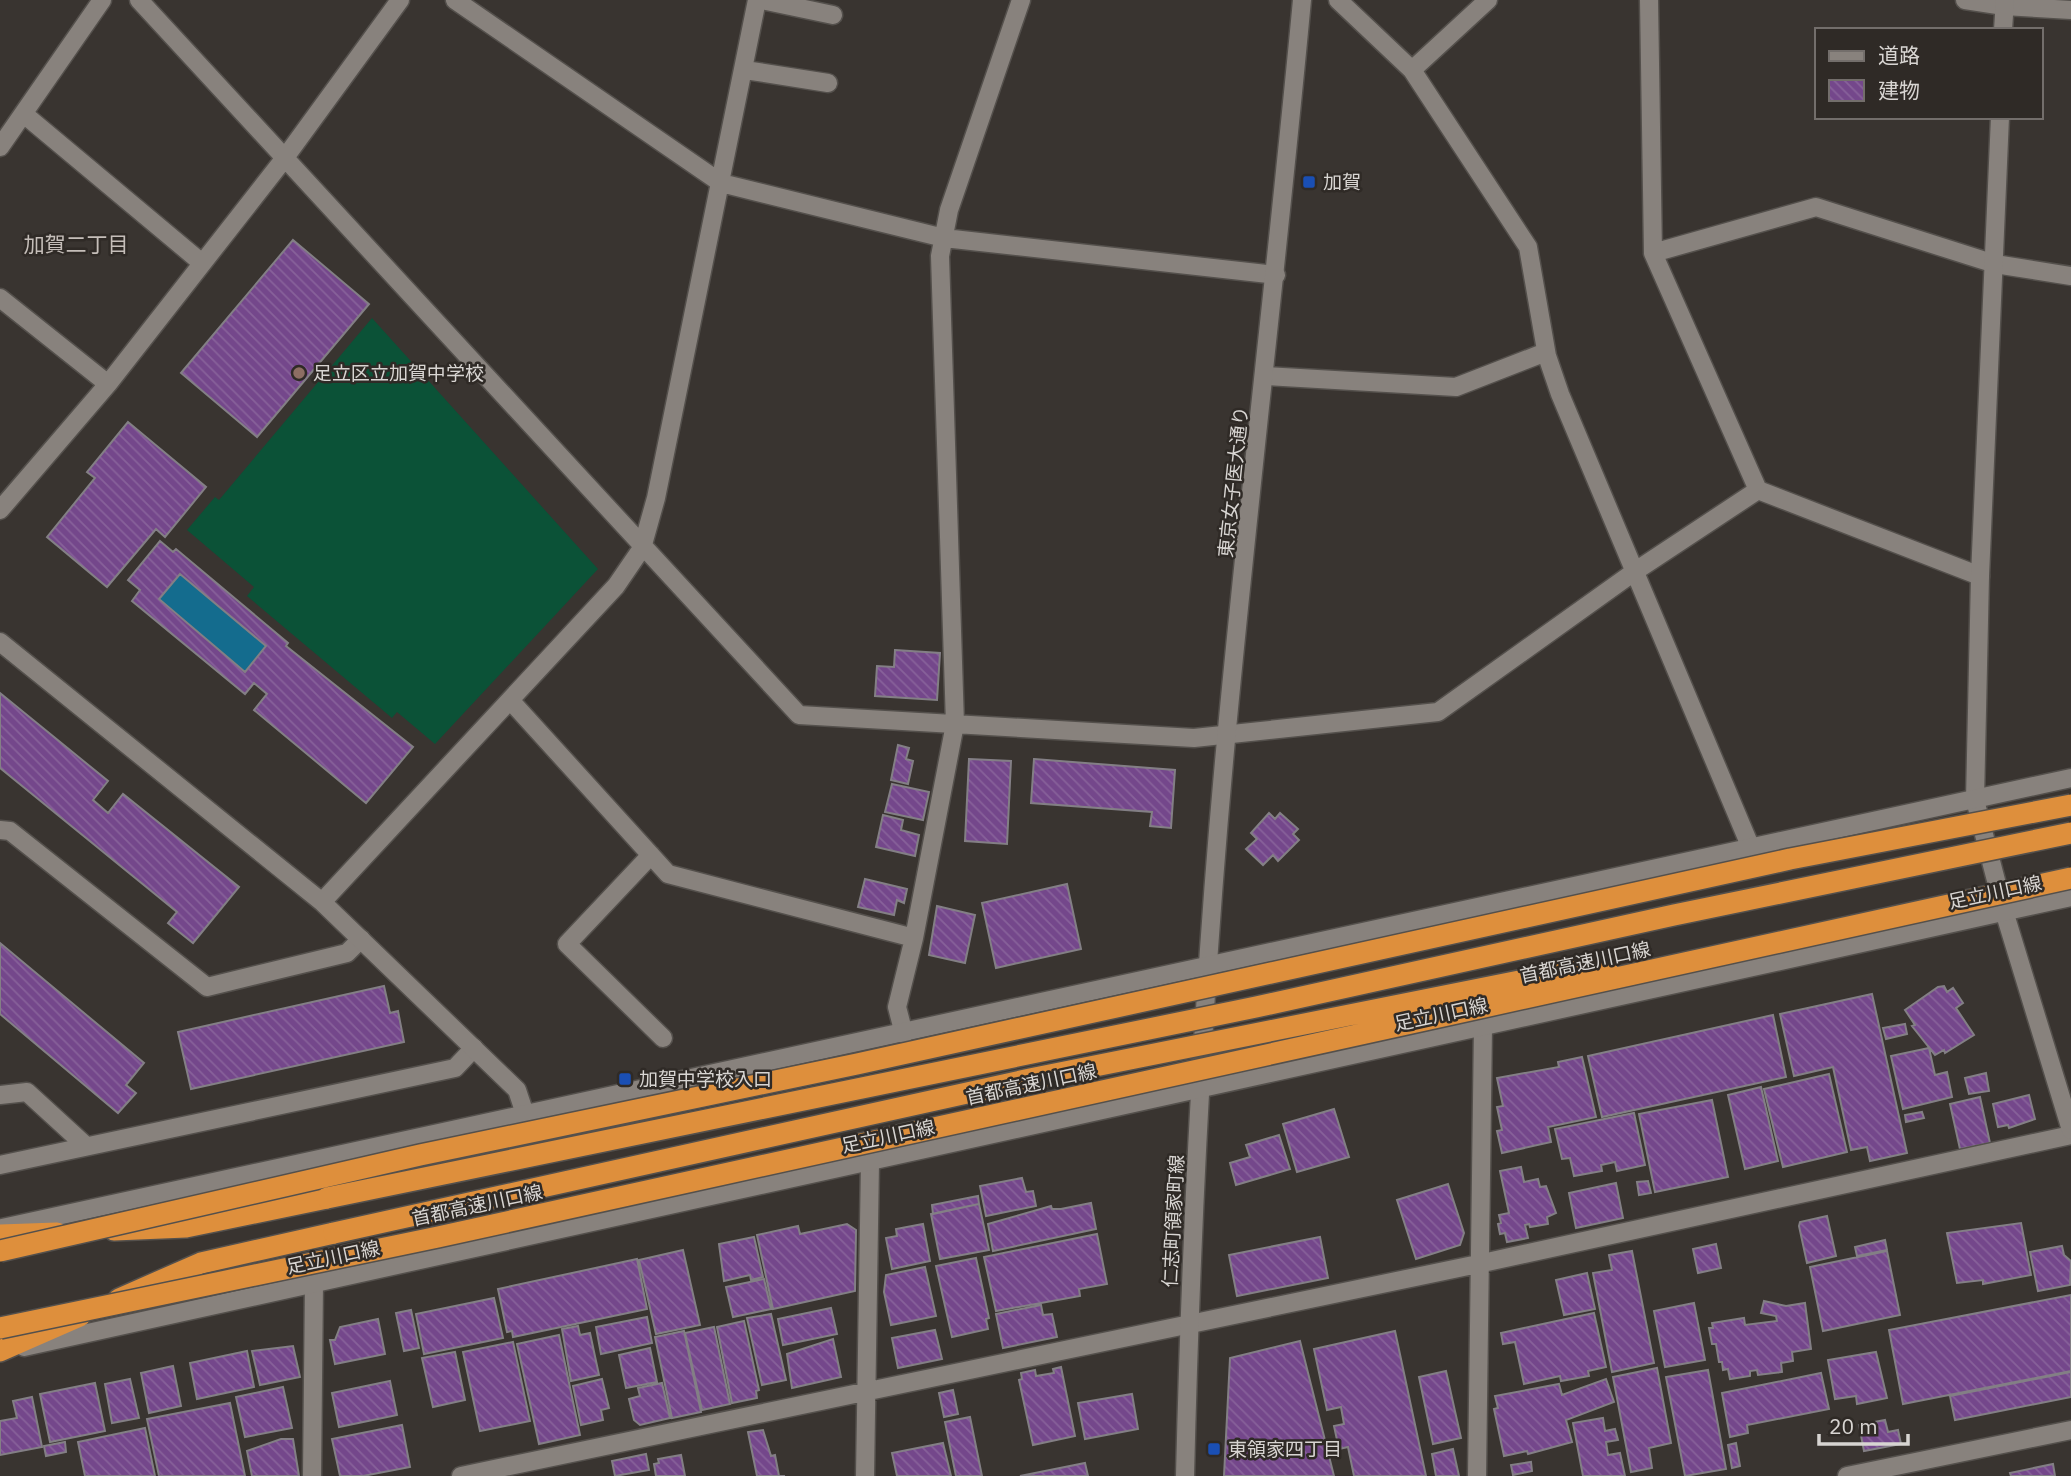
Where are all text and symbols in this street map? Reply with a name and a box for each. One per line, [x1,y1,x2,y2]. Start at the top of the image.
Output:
legend [1815,28,2043,119]
text: 道路 [1878,41,1920,69]
text: 建物 [1878,76,1920,104]
place label: 加賀 [1323,170,1361,194]
marker: 加賀 [1301,174,1317,190]
district label: 加賀二丁目 [24,230,129,258]
place label: 足立区立加賀中学校 [313,361,484,385]
marker: 足立区立加賀中学校 [291,365,307,381]
street label: 東京女子医大通り [1213,405,1253,559]
street label: 足立川口線 [1946,870,2044,914]
street label: 首都高速川口線 [1517,936,1653,988]
street label: 足立川口線 [1392,992,1490,1036]
street label: 首都高速川口線 [963,1058,1099,1110]
place label: 加賀中学校入口 [639,1067,772,1091]
marker: 加賀中学校入口 [617,1071,633,1087]
street label: 足立川口線 [839,1114,937,1158]
street label: 仁志町領家町線 [1158,1154,1188,1288]
street label: 首都高速川口線 [409,1179,545,1231]
street label: 足立川口線 [284,1235,382,1279]
scale bar [1819,1402,1908,1446]
text: 20 m [1829,1412,1878,1440]
place label: 東領家四丁目 [1228,1437,1342,1461]
marker: 東領家四丁目 [1206,1441,1222,1457]

